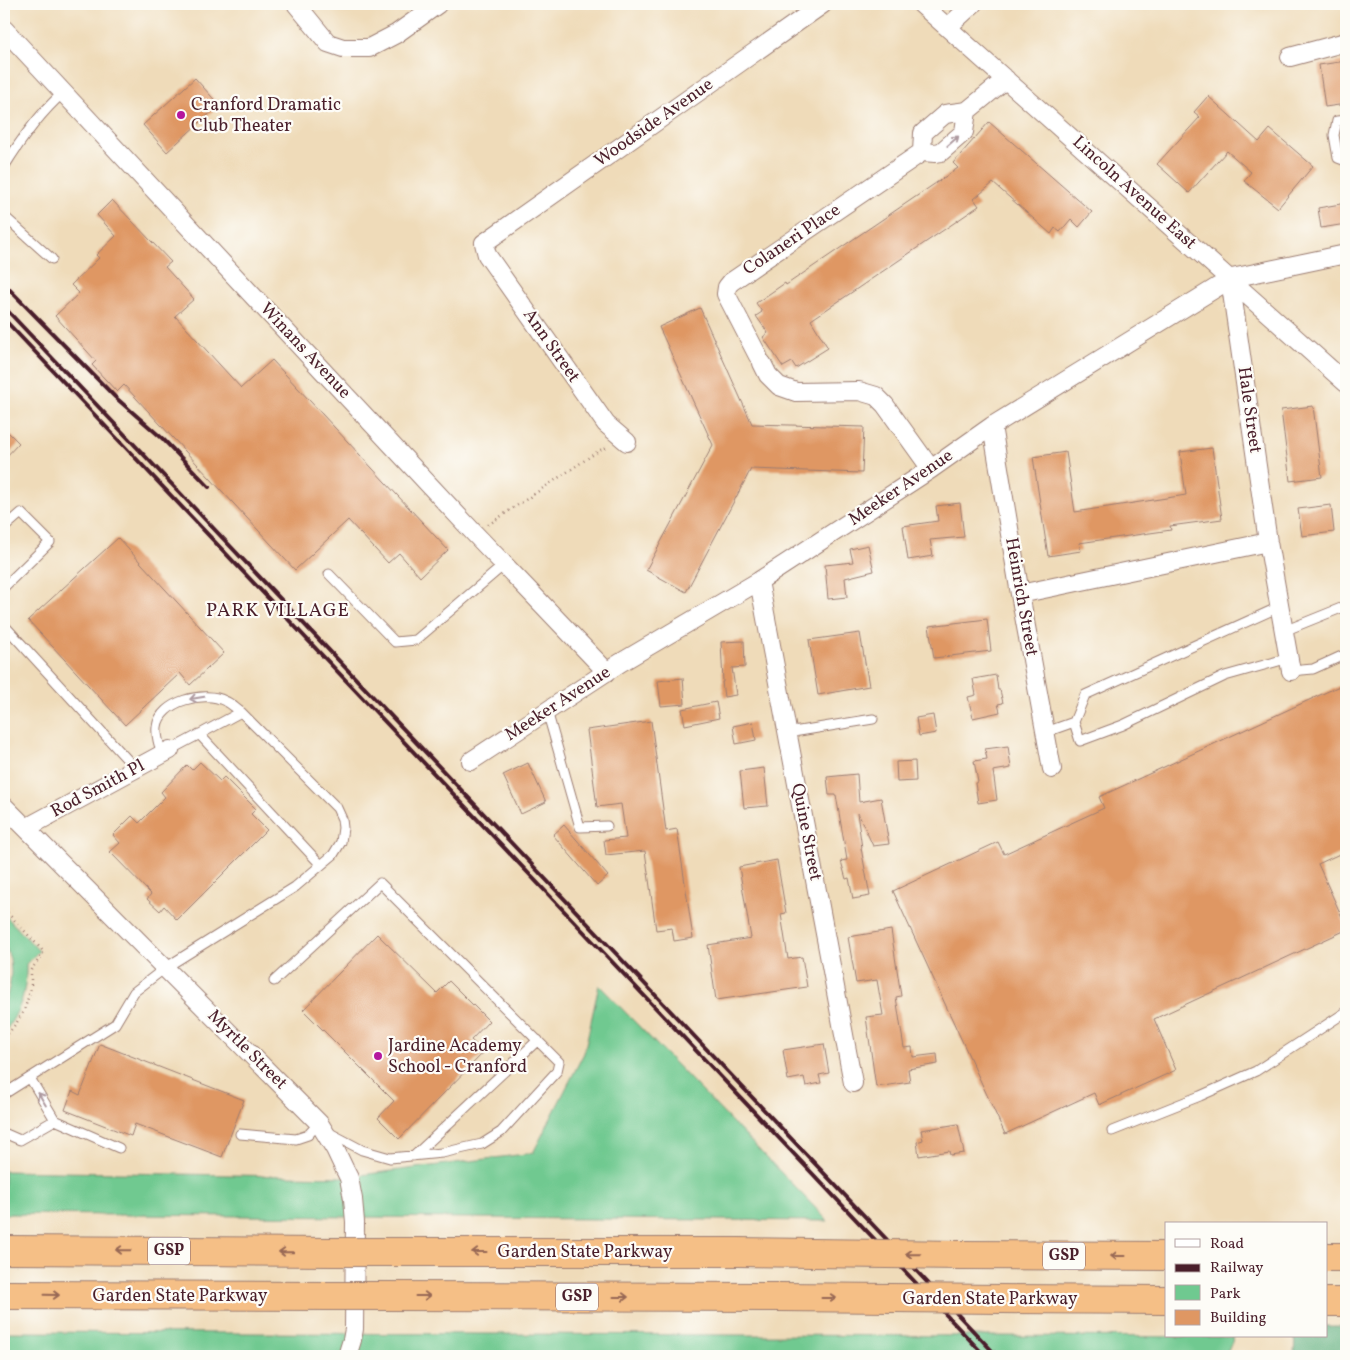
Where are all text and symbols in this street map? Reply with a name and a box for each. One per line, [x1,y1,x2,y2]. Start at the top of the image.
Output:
street label: Woodside Avenue [589,73,719,173]
place label: Cranford Dramatic Club Theater [191,93,341,139]
marker: Cranford Dramatic Club Theater [175,109,187,121]
street label: Lincoln Avenue East [1066,130,1202,256]
one-way arrow [947,136,960,147]
street label: Colaneri Place [738,198,846,282]
street label: Winans Avenue [254,297,356,405]
street label: Ann Street [516,304,586,388]
street label: Hale Street [1231,365,1267,455]
street label: Meeker Avenue [844,444,958,532]
street label: Heinrich Street [998,536,1044,658]
district label: PARK VILLAGE [206,598,350,624]
street label: Meeker Avenue [500,660,616,748]
one-way arrow [189,693,205,703]
street label: Rod Smith Pl [47,754,149,824]
street label: Quine Street [784,781,828,883]
street label: Myrtle Street [201,1004,293,1096]
place label: Jardine Academy School - Cranford [388,1034,527,1080]
marker: Jardine Academy School - Cranford [372,1050,384,1062]
one-way arrow [37,1093,47,1107]
legend [1165,1222,1328,1338]
text: Road [1210,1234,1244,1255]
road number: GSP [148,1238,190,1264]
street label: Garden State Parkway [498,1240,673,1265]
road number: GSP [1043,1242,1085,1270]
one-way arrow [116,1245,132,1255]
one-way arrow [278,1247,294,1257]
one-way arrow [472,1247,488,1257]
one-way arrow [905,1249,921,1259]
one-way arrow [1110,1251,1126,1261]
text: Railway [1210,1258,1263,1279]
street label: Garden State Parkway [93,1284,268,1309]
road number: GSP [556,1284,598,1310]
text: Park [1210,1284,1241,1305]
street label: Garden State Parkway [903,1287,1078,1312]
one-way arrow [44,1290,60,1300]
one-way arrow [414,1291,431,1301]
one-way arrow [612,1292,628,1302]
one-way arrow [820,1293,837,1303]
text: Building [1210,1308,1267,1329]

